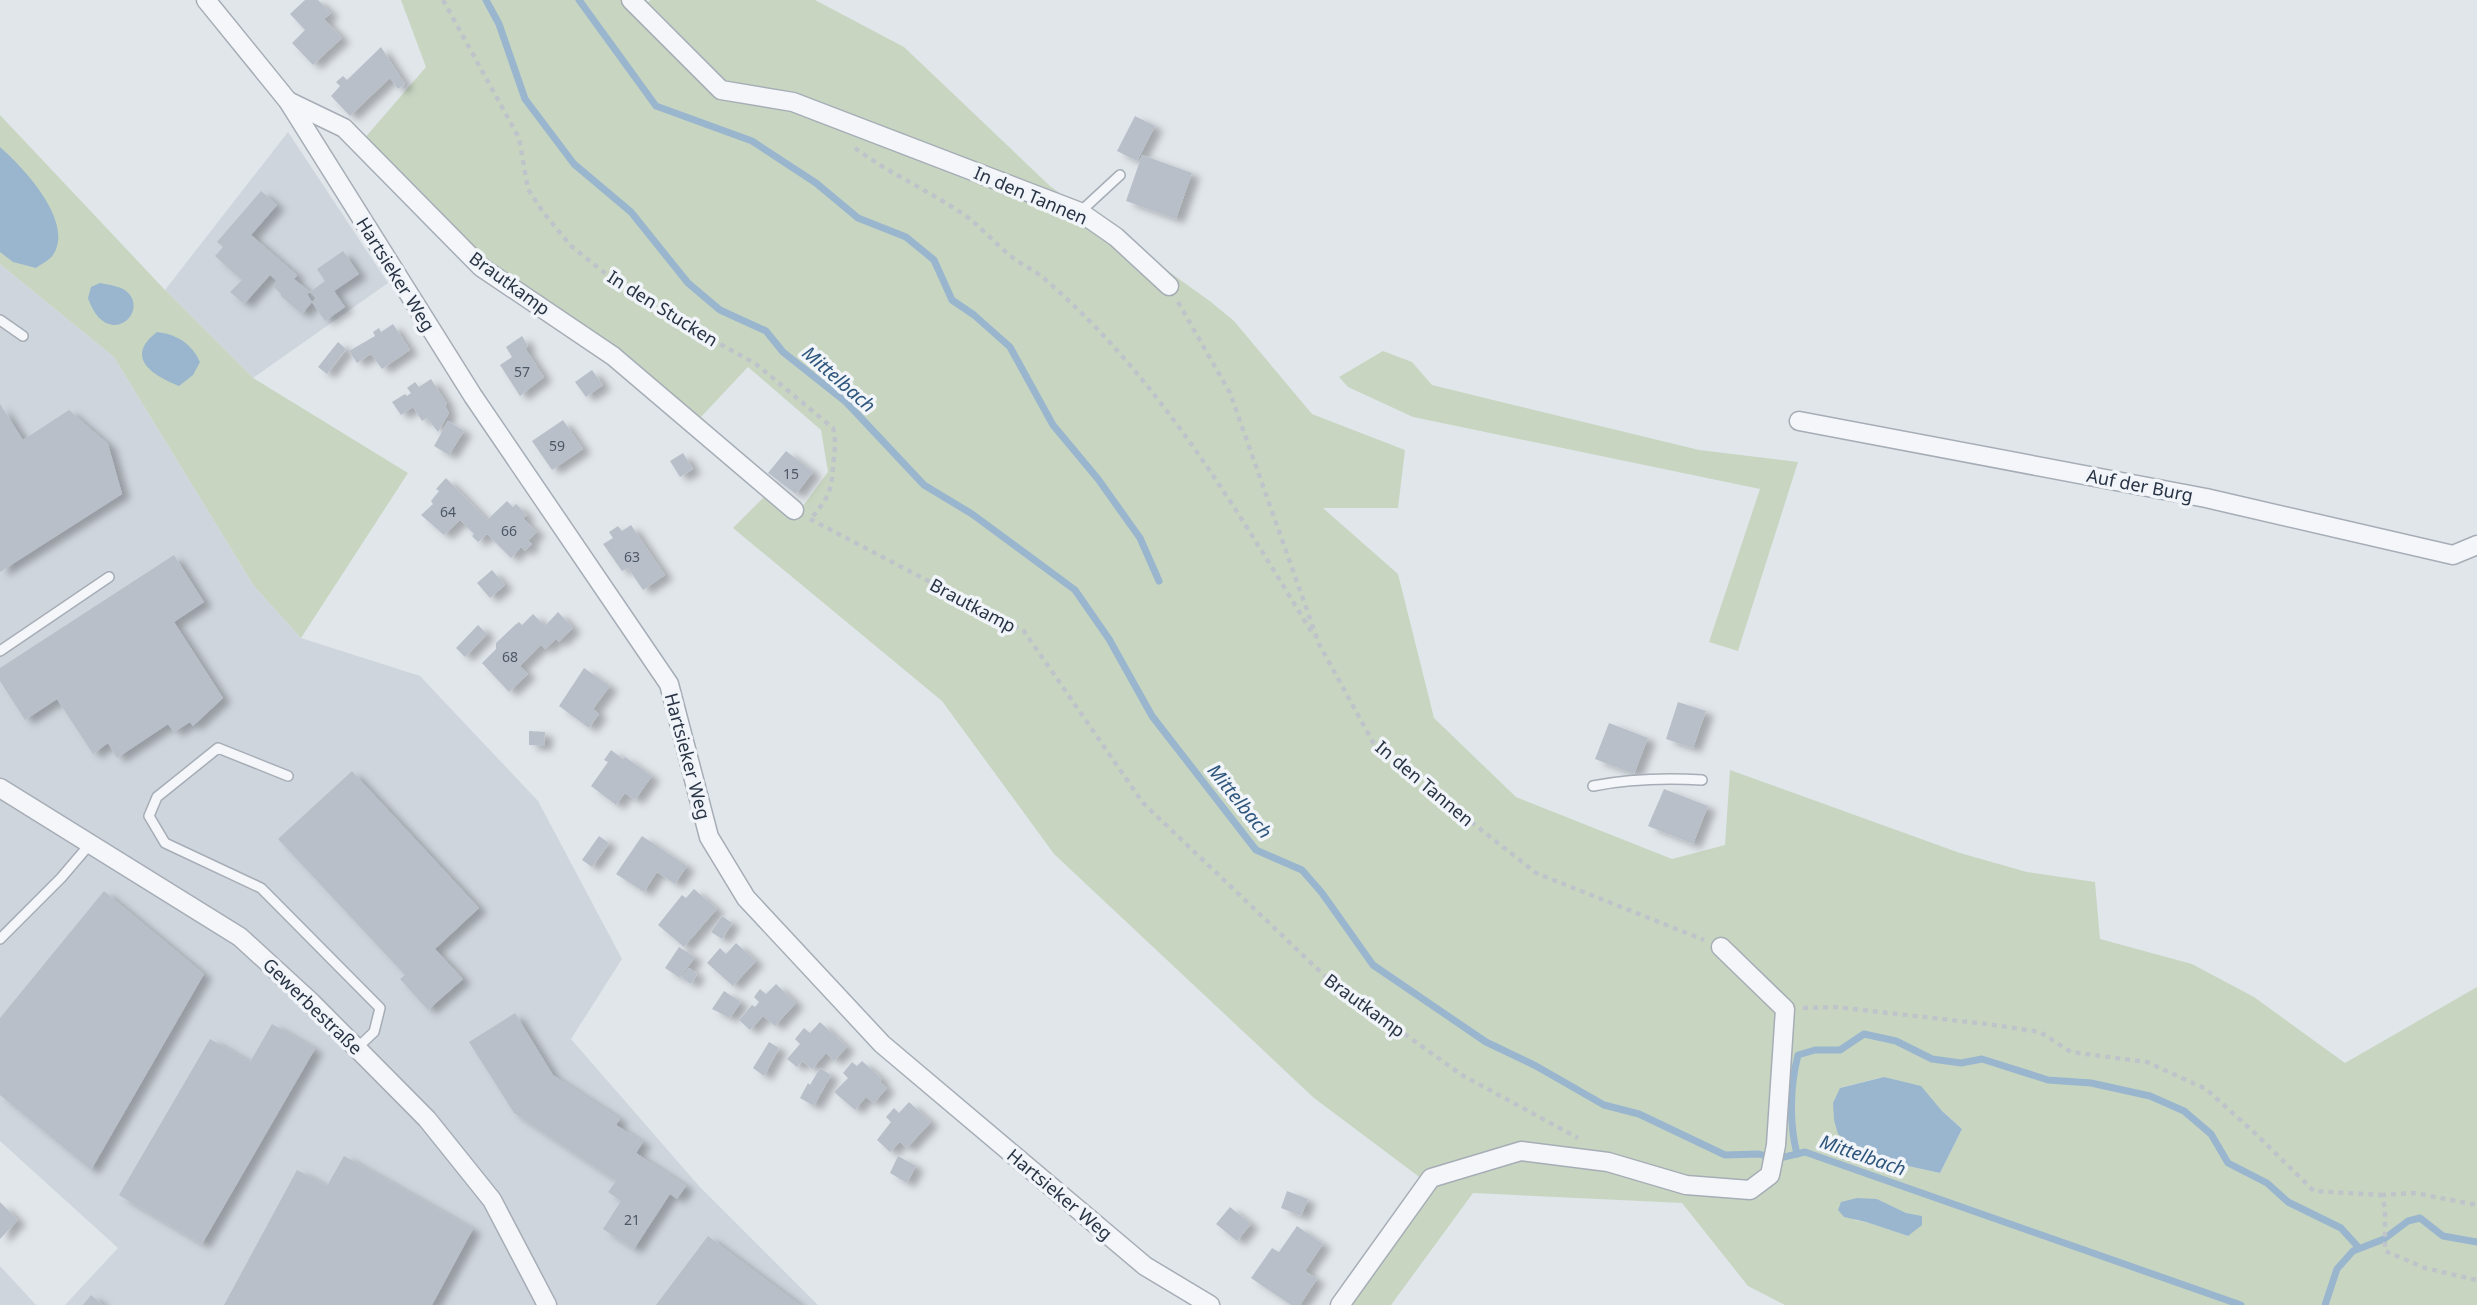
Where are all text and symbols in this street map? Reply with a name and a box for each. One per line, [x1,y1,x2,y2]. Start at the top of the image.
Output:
street label: In den Tannen [971,160,1091,230]
street label: Hartsieker Weg [351,212,441,336]
street label: Brautkamp [465,246,555,320]
street label: In den Stucken [603,264,723,352]
water label: Mittelbach [797,340,881,418]
house number: 57 [514,362,530,381]
house number: 59 [549,436,565,455]
street label: Auf der Burg [2085,463,2195,507]
house number: 15 [783,464,799,483]
house number: 64 [440,502,456,521]
house number: 66 [501,521,517,540]
house number: 63 [624,547,640,566]
street label: Brautkamp [926,572,1020,638]
house number: 68 [502,647,518,666]
street label: Hartsieker Weg [660,690,716,822]
street label: In den Tannen [1371,735,1479,831]
water label: Mittelbach [1202,758,1278,844]
street label: Gewerbestraße [258,952,368,1060]
street label: Brautkamp [1320,968,1410,1042]
water label: Mittelbach [1817,1128,1909,1182]
street label: Hartsieker Weg [1002,1143,1118,1245]
house number: 21 [624,1210,640,1229]

